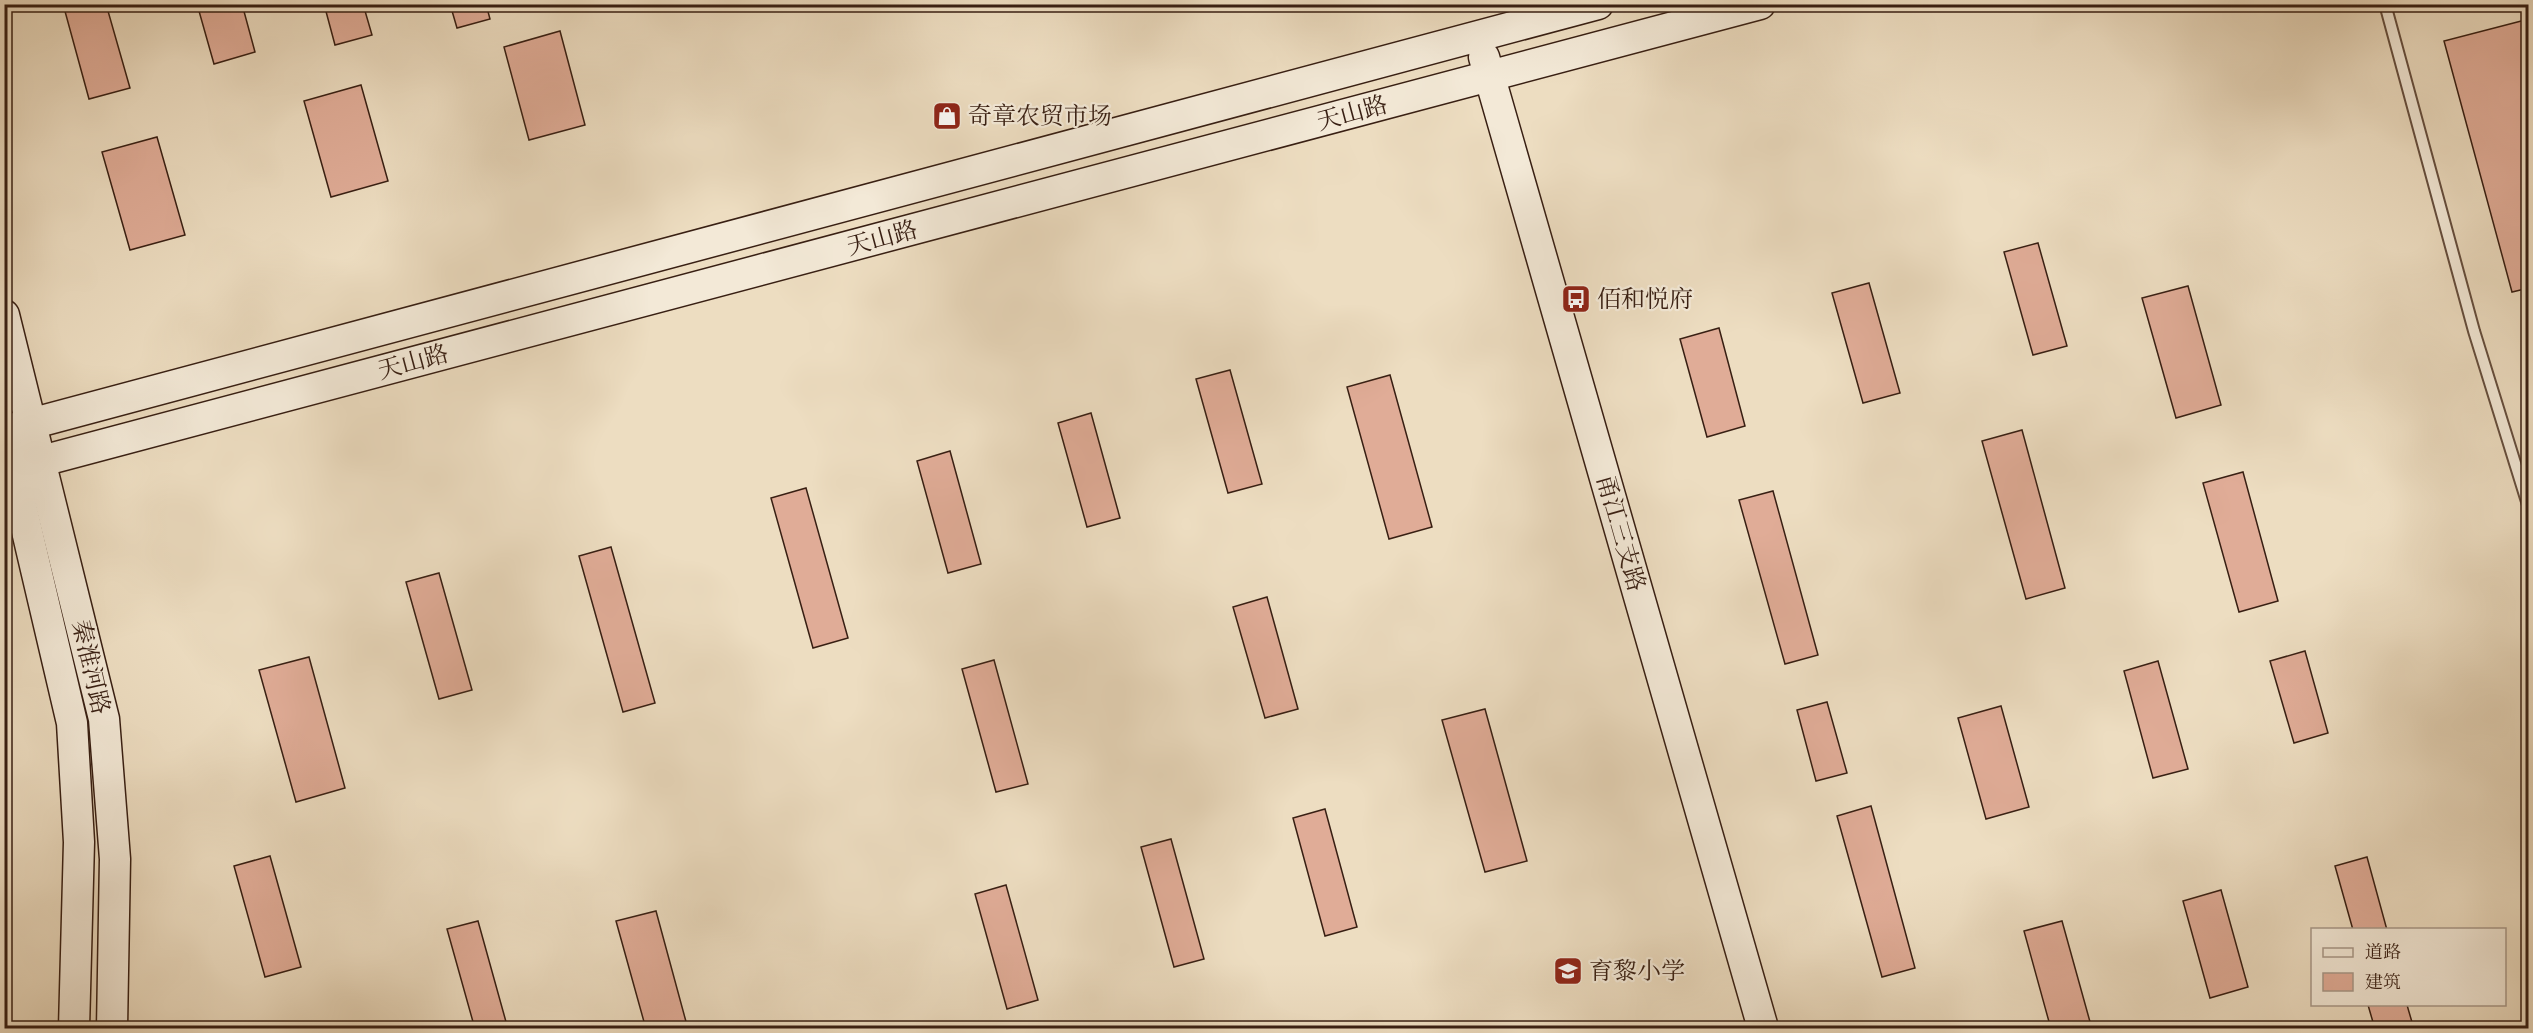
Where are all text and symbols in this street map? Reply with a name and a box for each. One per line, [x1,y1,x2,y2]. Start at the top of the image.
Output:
street label: 天山路 [1313,88,1391,137]
shop icon: 奇章农贸市场 [931,100,963,132]
place label: 奇章农贸市场 [968,100,1112,131]
street label: 天山路 [843,213,921,262]
bus stop icon: 佰和悦府 [1560,283,1592,315]
place label: 佰和悦府 [1597,283,1693,314]
street label: 天山路 [374,337,452,386]
street label: 甬江三支路 [1590,471,1653,595]
street label: 秦淮河路 [66,617,117,717]
legend [2311,928,2506,1006]
text: 道路 [2365,940,2401,963]
school or university icon: 育黎小学 [1552,955,1584,987]
place label: 育黎小学 [1589,955,1685,986]
text: 建筑 [2365,970,2401,993]

